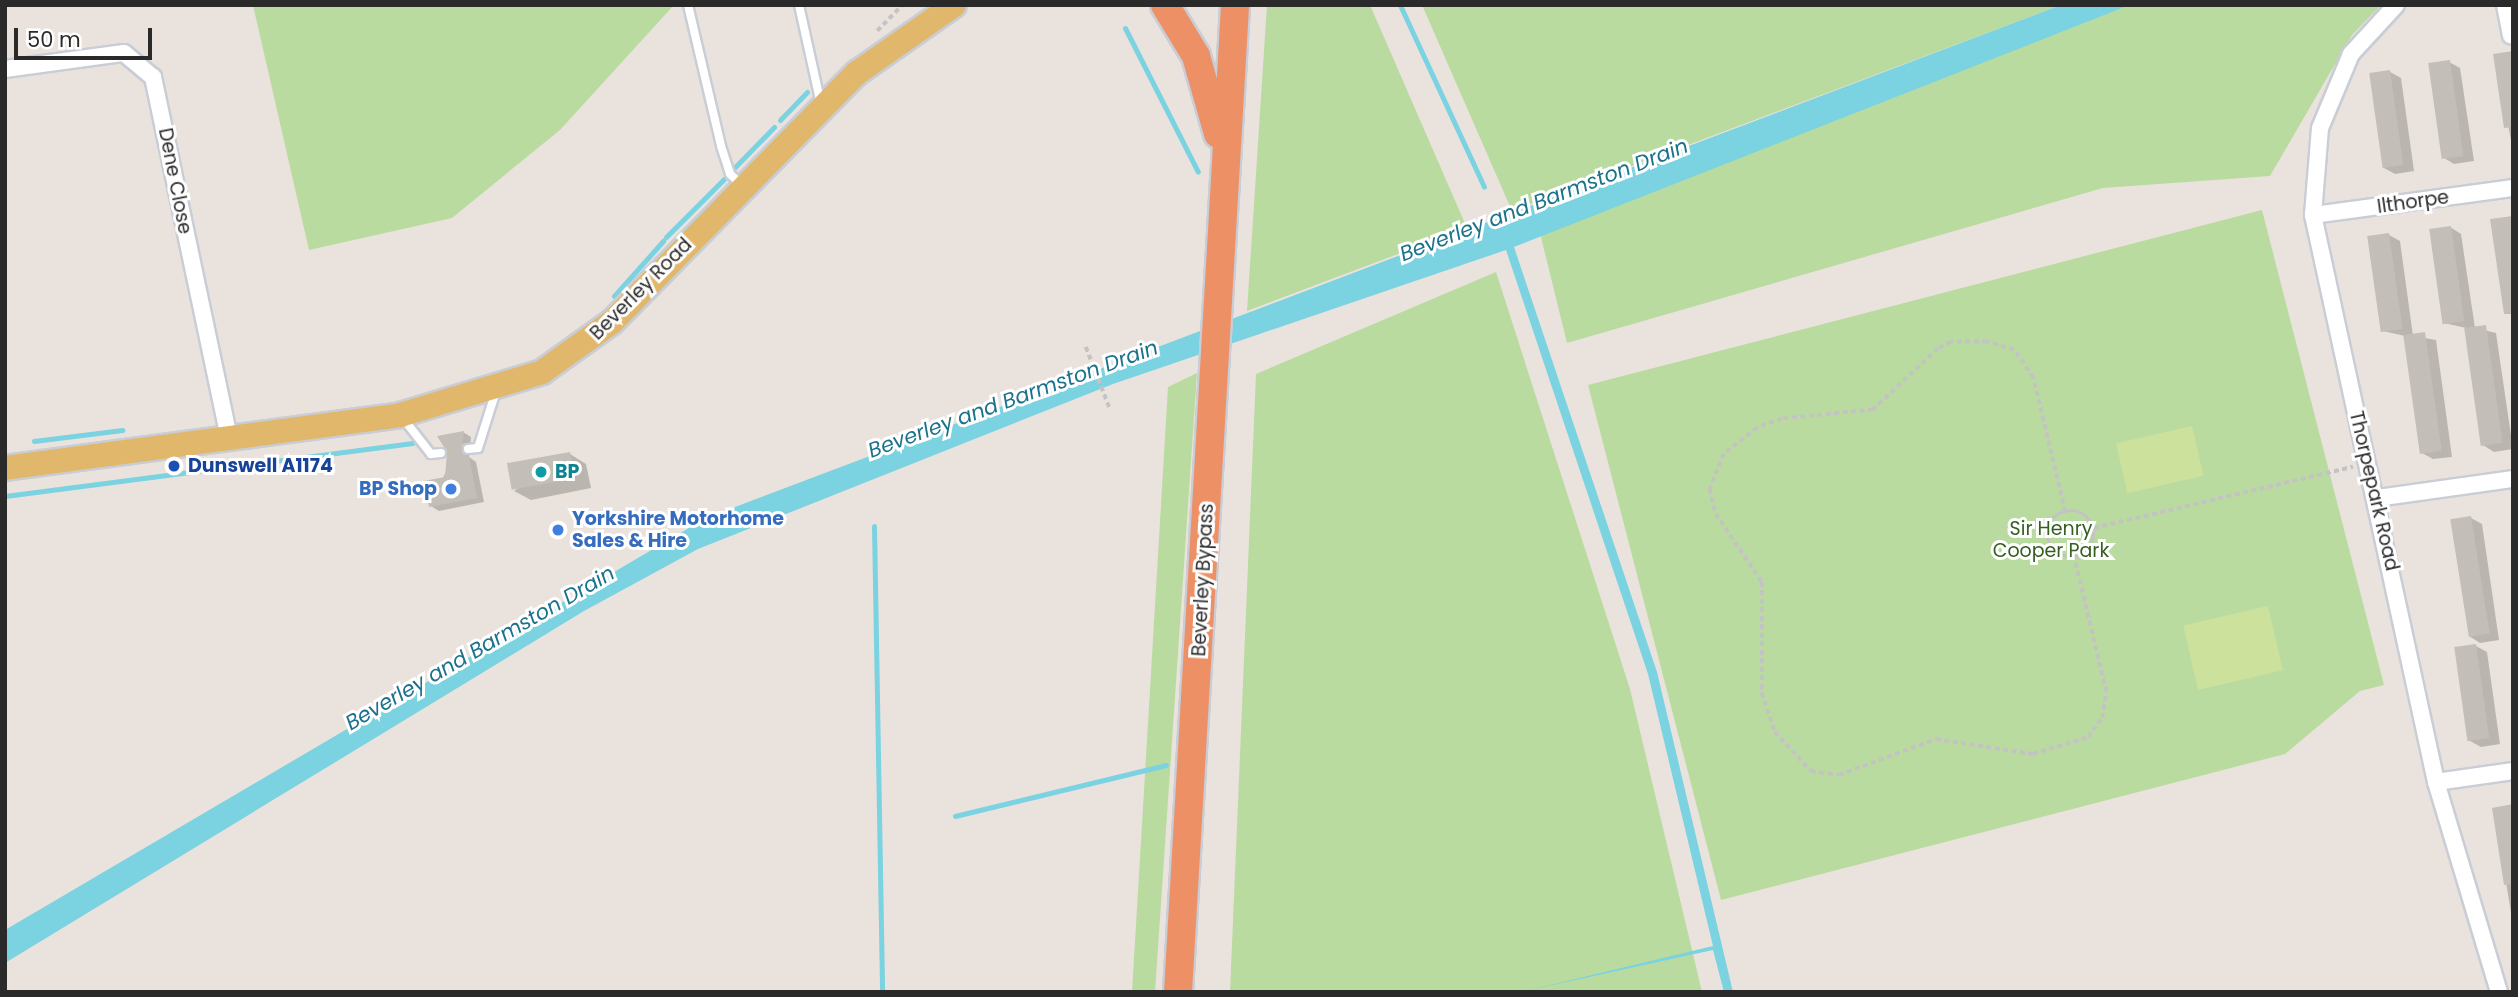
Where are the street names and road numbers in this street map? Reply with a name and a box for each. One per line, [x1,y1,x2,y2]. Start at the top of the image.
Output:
street label: Dene Close [154,126,196,236]
street label: Ilthorpe [2376,186,2450,218]
street label: Beverley Road [585,233,697,345]
street label: Thorpepark Road [2345,409,2403,573]
street label: Beverley Bypass [1188,503,1218,657]

